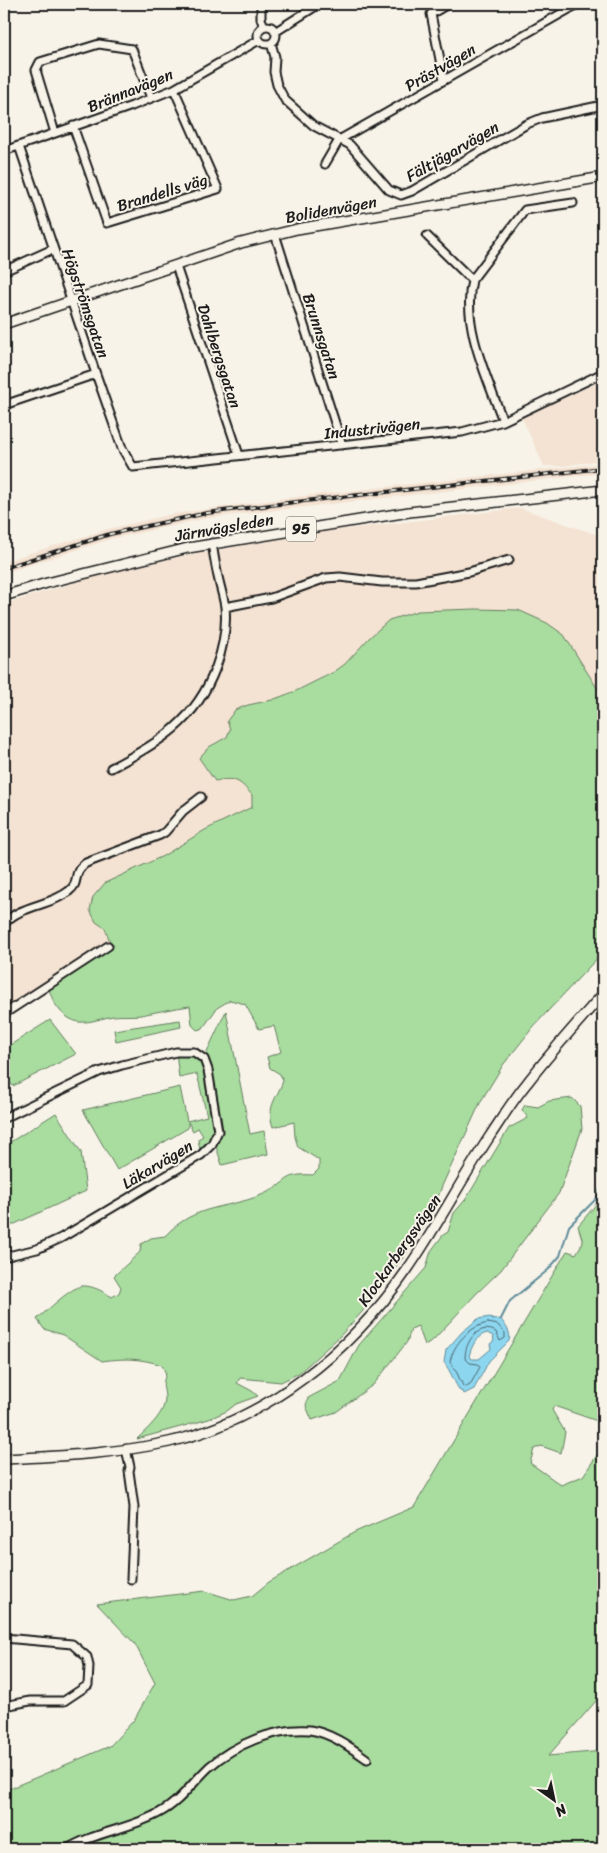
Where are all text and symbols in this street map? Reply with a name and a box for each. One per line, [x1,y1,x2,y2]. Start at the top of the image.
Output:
street label: Prästvägen [399,35,482,100]
street label: Brännavägen [83,60,178,121]
street label: Fältjägarvägen [400,113,505,190]
street label: Brandells väg [113,165,211,220]
street label: Bolidenvägen [283,187,379,232]
street label: Högströmsgatan [53,244,118,362]
street label: Brunnsgatan [294,289,349,383]
street label: Dahlbergsgatan [189,300,250,412]
street label: Industrivägen [322,409,422,448]
street label: Järnvägsleden [171,504,276,551]
road number: 95 [286,516,316,542]
street label: Läkarvägen [116,1131,199,1197]
street label: Klockarbergsvägen [350,1188,449,1313]
north arrow [530,1776,580,1826]
text: N [550,1797,573,1824]

